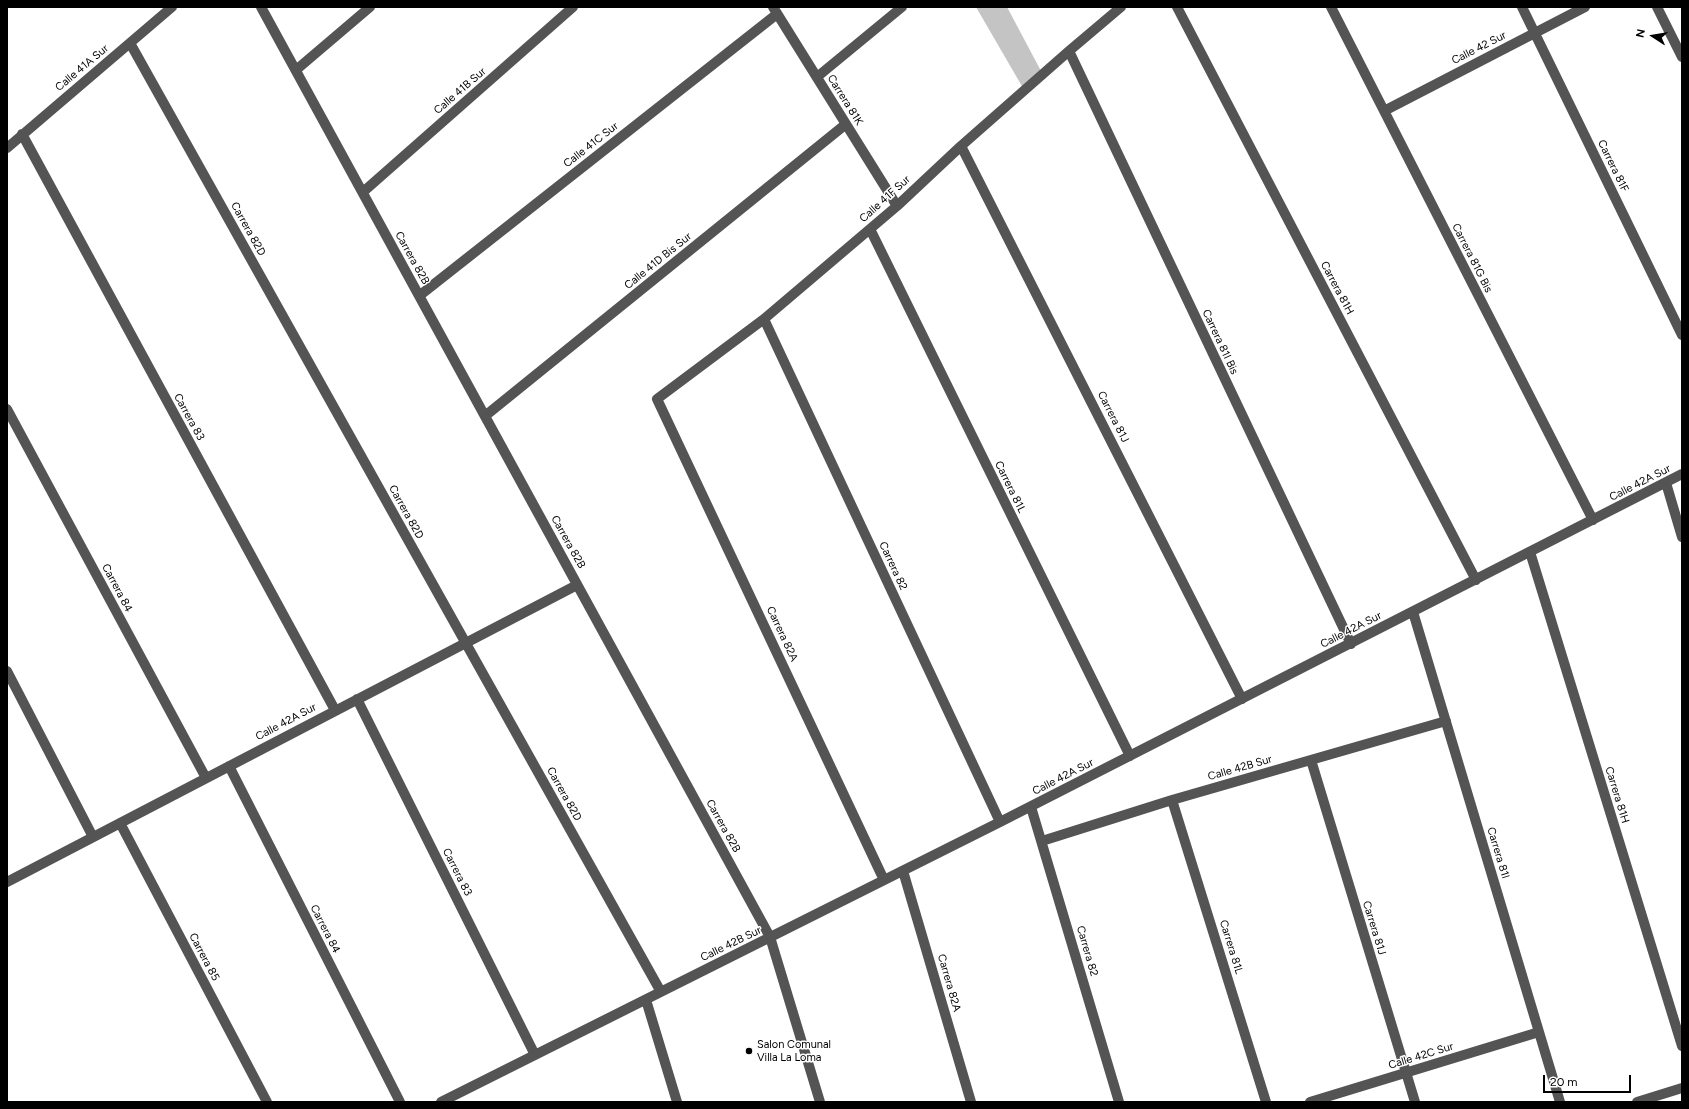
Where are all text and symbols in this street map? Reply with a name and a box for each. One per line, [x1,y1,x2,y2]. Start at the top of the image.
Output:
north arrow [1633,16,1673,56]
text: N [1634,28,1648,39]
street label: Calle 42 Sur [1450,29,1508,67]
street label: Calle 41A Sur [53,42,111,94]
street label: Calle 41B Sur [431,65,489,117]
street label: Carrera 81K [824,72,866,128]
street label: Calle 41C Sur [561,120,621,170]
street label: Carrera 81F [1595,138,1631,194]
street label: Calle 41F Sur [857,173,913,225]
street label: Carrera 82D [228,200,268,258]
street label: Carrera 81G Bis [1449,221,1495,295]
street label: Carrera 82B [392,229,432,287]
street label: Calle 41D Bis Sur [622,230,694,292]
street label: Carrera 81H [1317,259,1357,317]
street label: Carrera 81I Bis [1199,307,1241,377]
street label: Carrera 81J [1094,389,1132,445]
street label: Carrera 83 [171,391,207,443]
street label: Carrera 81L [992,459,1028,515]
street label: Calle 42A Sur [1607,462,1673,504]
street label: Carrera 82D [386,483,426,541]
street label: Carrera 82B [548,513,588,571]
street label: Carrera 82 [876,540,910,592]
street label: Carrera 84 [99,562,135,614]
street label: Carrera 82A [763,604,801,664]
street label: Calle 42A Sur [1318,609,1384,651]
street label: Calle 42A Sur [253,700,319,744]
street label: Calle 42B Sur [1206,753,1274,783]
street label: Calle 42A Sur [1030,756,1096,798]
street label: Carrera 82D [544,765,584,823]
street label: Carrera 81H [1602,765,1632,825]
street label: Carrera 82B [703,797,743,855]
street label: Carrera 81I [1484,826,1512,880]
street label: Carrera 83 [439,846,475,898]
street label: Carrera 81J [1360,899,1388,957]
street label: Carrera 84 [307,903,343,955]
street label: Carrera 81L [1216,918,1246,976]
street label: Calle 42B Sur [698,924,764,964]
street label: Carrera 82 [1073,924,1101,978]
street label: Carrera 85 [186,931,222,983]
street label: Carrera 82A [934,953,964,1013]
place label: Salon Comunal Villa La Loma [757,1038,831,1064]
street label: Calle 42C Sur [1387,1040,1455,1072]
marker: Salon Comunal Villa La Loma [744,1046,754,1056]
scale bar [1545,1067,1633,1093]
text: 20 m [1550,1075,1578,1089]

